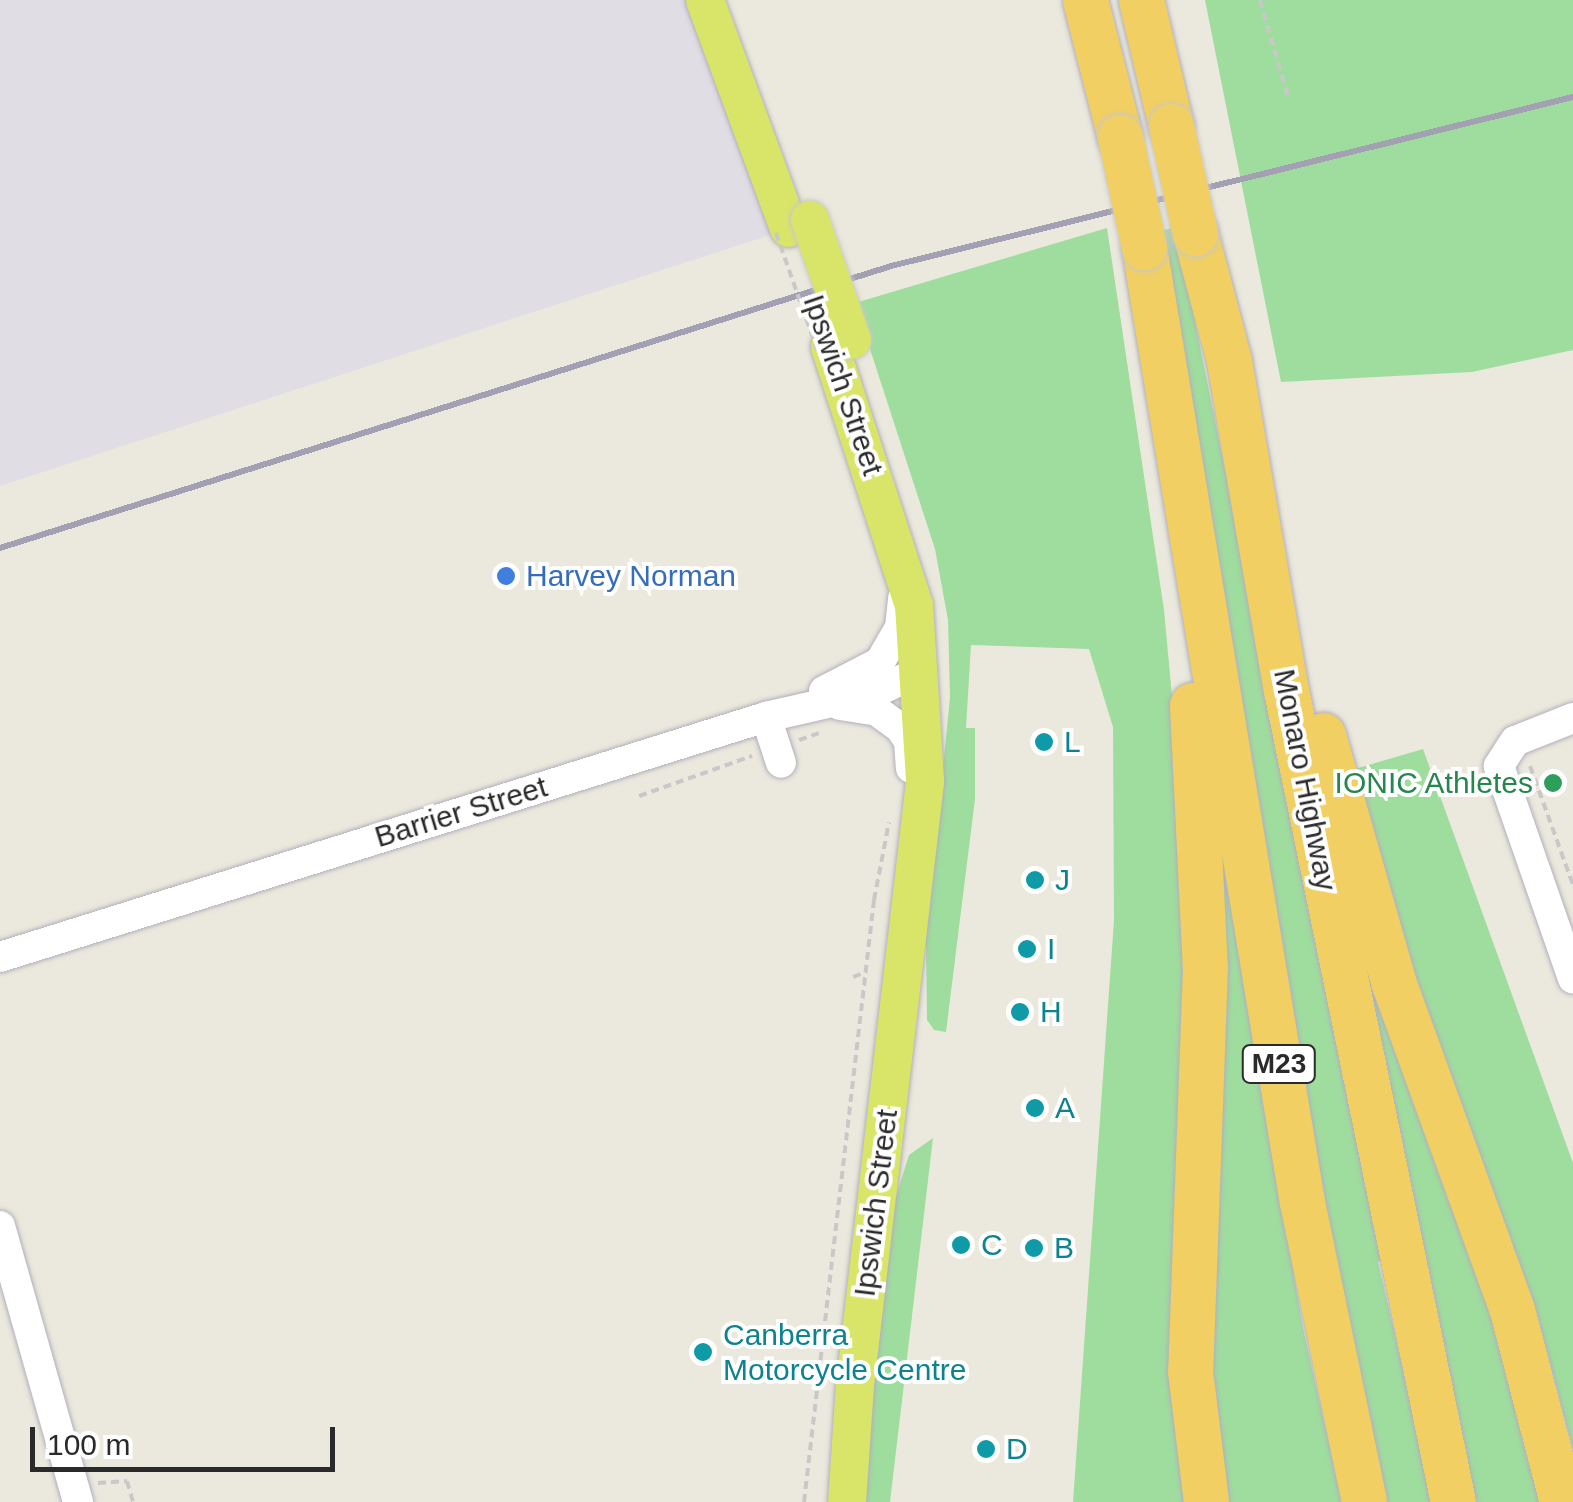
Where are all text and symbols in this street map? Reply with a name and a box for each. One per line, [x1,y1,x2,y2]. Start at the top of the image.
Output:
street label: Ipswich Street [795,290,891,480]
place label: Harvey Norman [526,558,736,594]
marker: Harvey Norman [495,565,517,587]
street label: Monaro Highway [1266,666,1344,894]
place label: L [1064,724,1081,760]
marker: L [1033,731,1055,753]
place label: IONIC Athletes [1333,765,1533,801]
street label: Barrier Street [370,769,552,855]
marker: IONIC Athletes [1542,772,1564,794]
place label: J [1055,862,1070,898]
marker: J [1024,869,1046,891]
place label: I [1047,931,1055,967]
marker: I [1016,938,1038,960]
place label: H [1040,994,1062,1030]
marker: H [1009,1001,1031,1023]
road number: M23 [1242,1041,1316,1087]
place label: A [1055,1090,1075,1126]
marker: A [1024,1097,1046,1119]
street label: Ipswich Street [847,1107,905,1299]
place label: C [981,1227,1003,1263]
place label: B [1054,1230,1074,1266]
marker: C [950,1234,972,1256]
marker: B [1023,1237,1045,1259]
place label: Canberra Motorcycle Centre [723,1317,966,1388]
marker: Canberra Motorcycle Centre [692,1341,714,1363]
scale bar [35,1407,340,1469]
text: 100 m [47,1428,130,1461]
place label: D [1006,1431,1028,1467]
marker: D [975,1438,997,1460]

